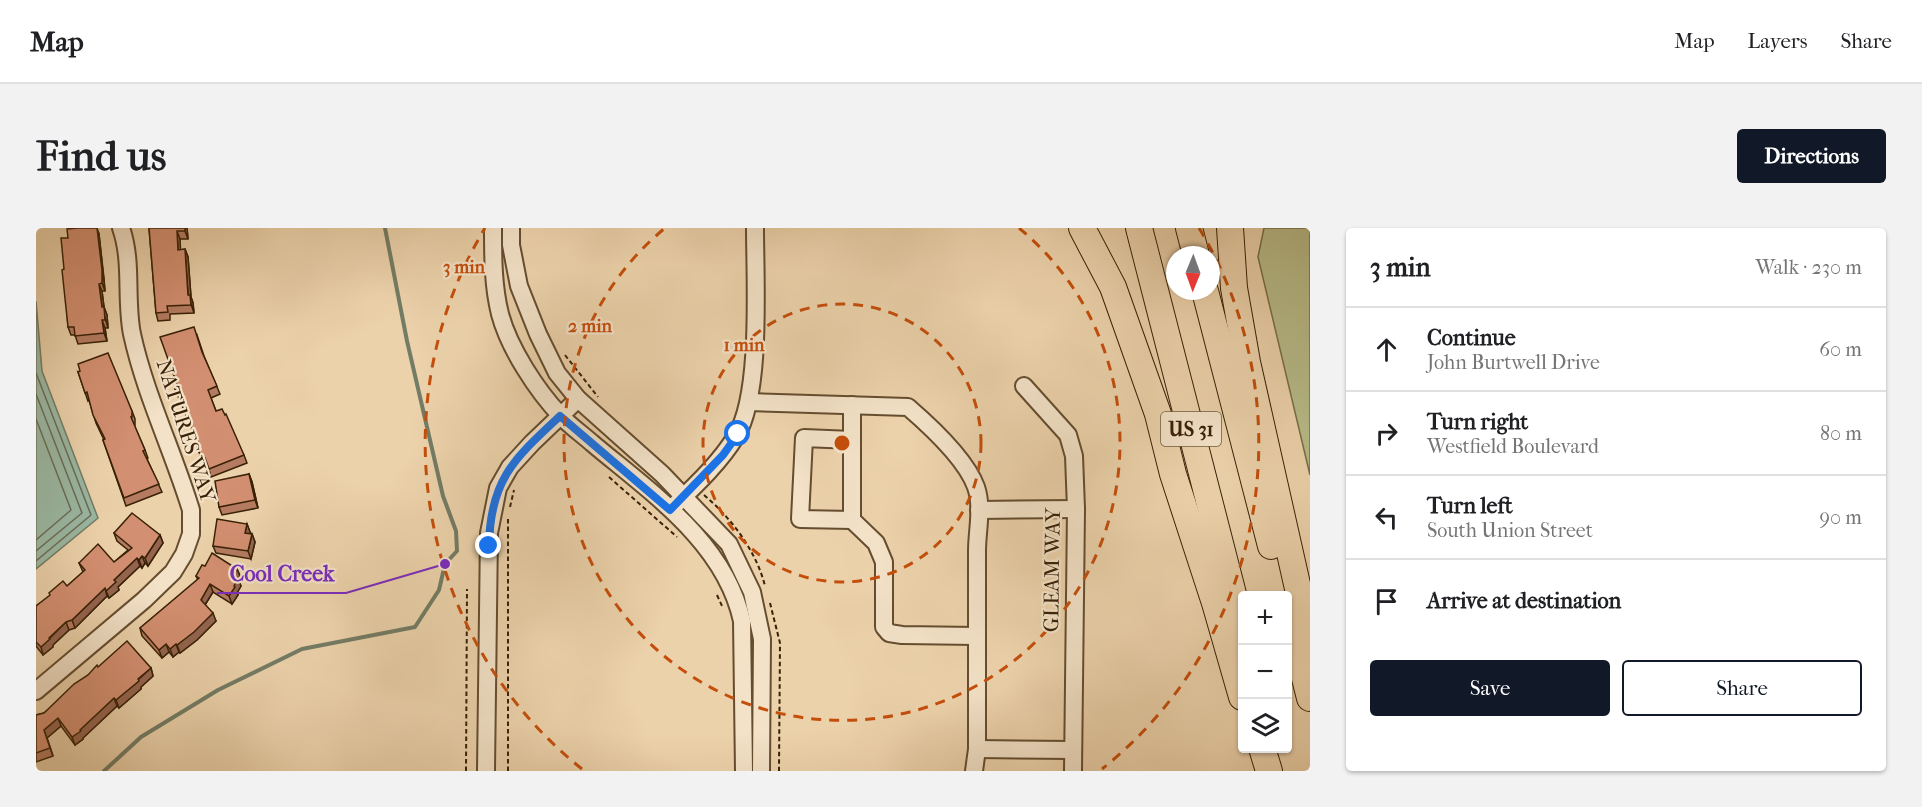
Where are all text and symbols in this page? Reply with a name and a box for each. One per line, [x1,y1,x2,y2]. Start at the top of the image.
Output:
text: Map [30,25,84,58]
text: Map [1674,29,1715,53]
text: Layers [1748,29,1807,53]
text: Share [1840,29,1892,53]
button: Directions [1737,129,1886,183]
text: Find us [36,132,166,181]
north arrow [1166,246,1220,300]
text: 3 min [1370,252,1431,283]
text: Walk · 230 m [1756,256,1862,279]
text: 3 min [443,257,486,278]
text: 2 min [568,316,612,337]
text: Continue [1427,325,1516,351]
icon: ahead [1370,333,1403,366]
text: 1 min [723,335,765,356]
text: 60 m [1819,338,1862,361]
text: John Burtwell Drive [1427,351,1600,374]
street label: NATURES WAY [152,356,221,506]
text: Turn right [1427,409,1528,435]
road number: US 31 [1161,412,1221,446]
icon: right [1370,417,1403,450]
route start [724,420,750,446]
text: 80 m [1820,422,1862,445]
centre of rings [832,433,852,453]
text: Westfield Boulevard [1427,435,1599,458]
text: Turn left [1427,493,1513,519]
icon: left [1370,501,1403,534]
text: 90 m [1820,506,1862,529]
street label: GLEAM WAY [1039,507,1065,632]
text: South Union Street [1427,519,1593,542]
route end [475,532,501,558]
callout: Cool Creek [217,553,346,593]
text: Cool Creek [230,561,335,587]
icon: arrive [1370,585,1403,618]
text: Arrive at destination [1427,588,1621,614]
map controls [1238,591,1292,753]
button: + [1238,591,1292,645]
button: − [1238,645,1292,699]
button: Save [1370,660,1610,716]
button: Share [1622,660,1862,716]
button: layers [1238,699,1292,753]

